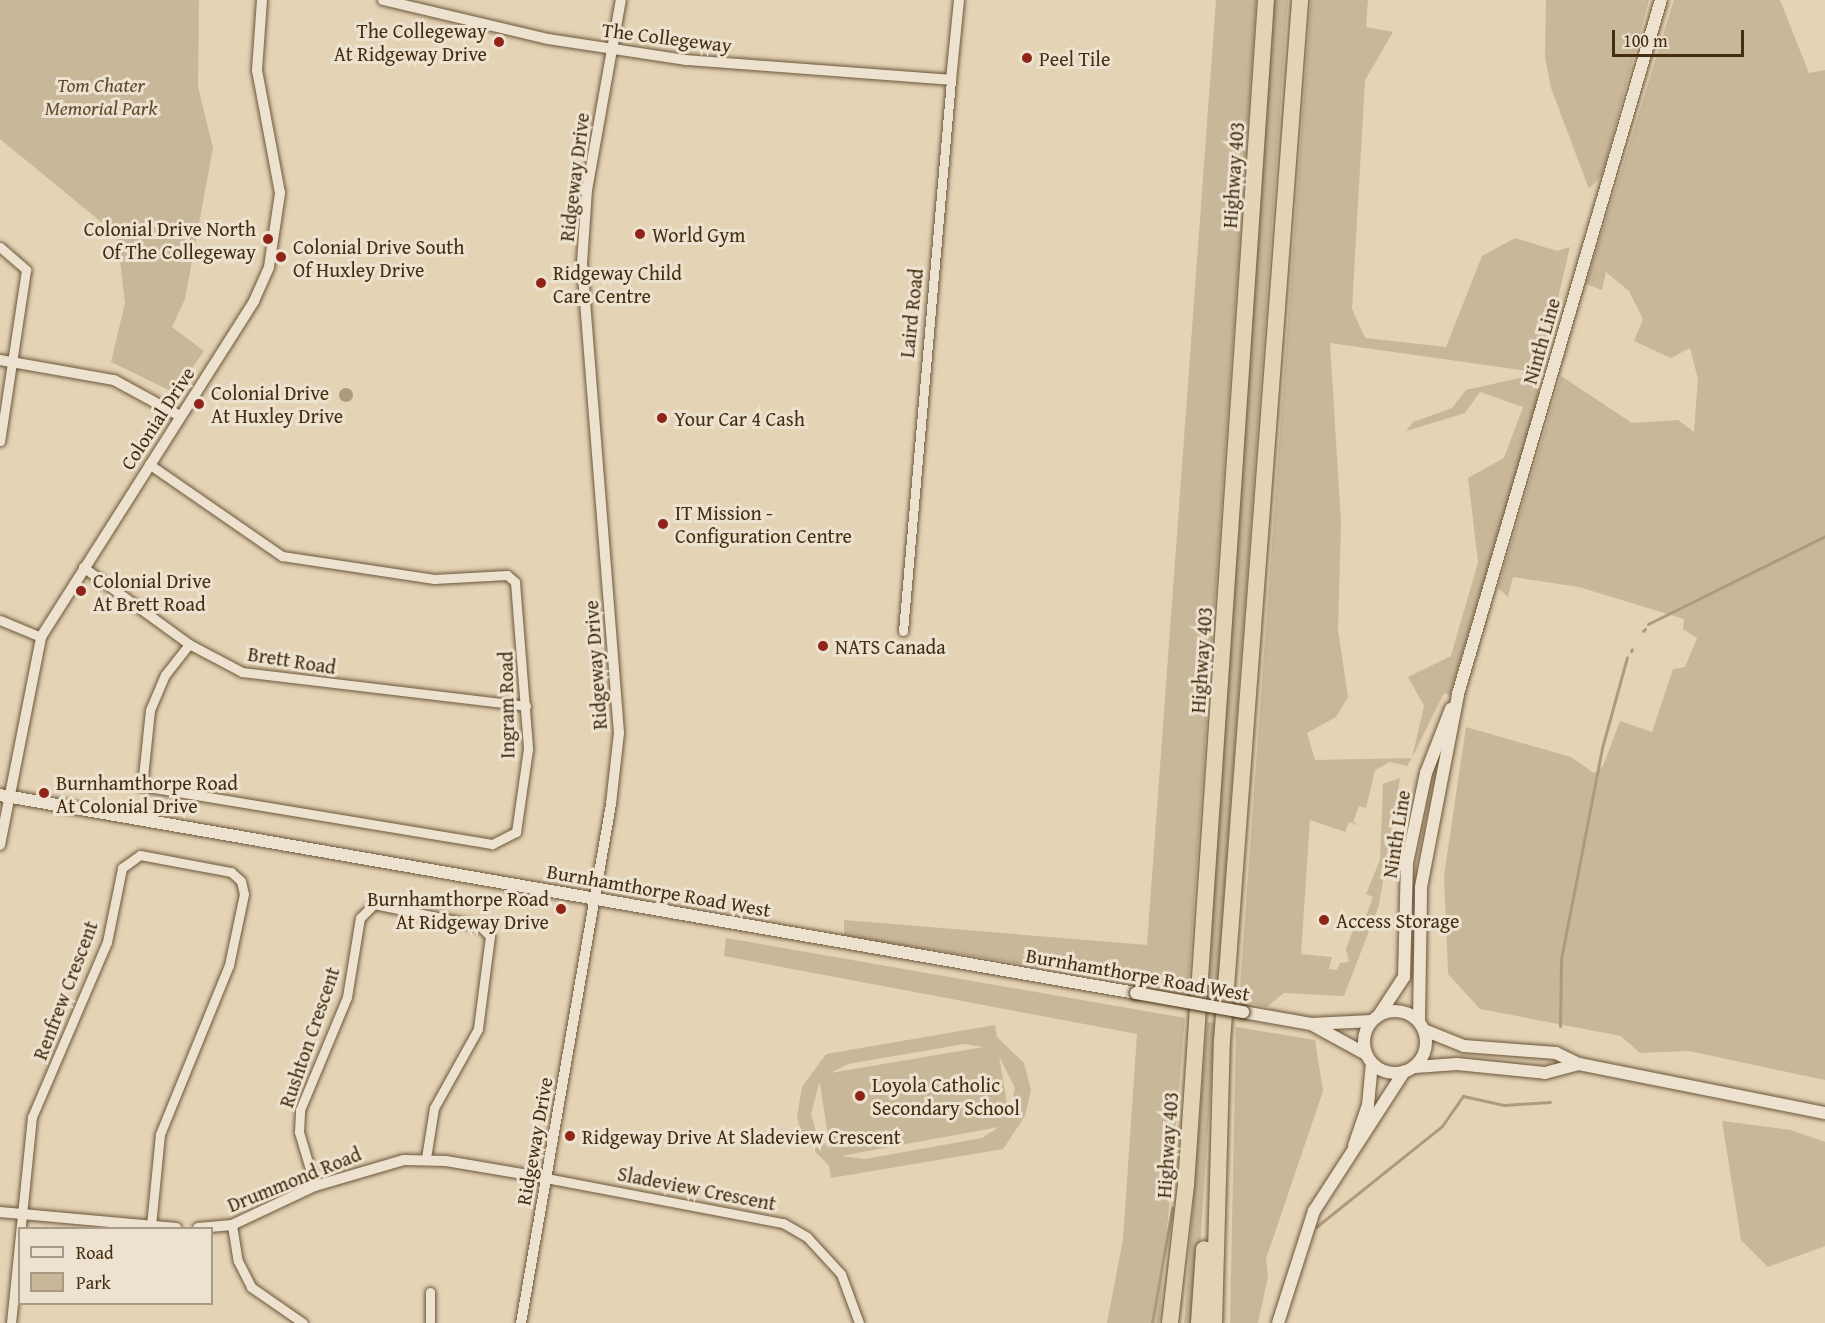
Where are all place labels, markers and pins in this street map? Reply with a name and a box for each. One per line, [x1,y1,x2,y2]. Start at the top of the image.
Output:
place label: The Collegeway At Ridgeway Drive [334,19,487,66]
marker: The Collegeway At Ridgeway Drive [492,35,506,49]
place label: Peel Tile [1039,46,1110,70]
marker: Peel Tile [1020,51,1034,65]
place label: Colonial Drive North Of The Collegeway [84,216,256,263]
place label: World Gym [652,222,745,246]
marker: World Gym [633,227,647,241]
marker: Colonial Drive North Of The Collegeway [261,232,275,246]
place label: Colonial Drive South Of Huxley Drive [293,234,465,281]
marker: Colonial Drive South Of Huxley Drive [274,250,288,264]
place label: Ridgeway Child Care Centre [553,260,682,307]
marker: Ridgeway Child Care Centre [534,276,548,290]
place label: Colonial Drive At Huxley Drive [211,380,343,427]
marker: Colonial Drive At Huxley Drive [192,397,206,411]
place label: Your Car 4 Cash [674,406,805,430]
marker: Your Car 4 Cash [655,411,669,425]
place label: IT Mission - Configuration Centre [675,500,852,547]
marker: IT Mission - Configuration Centre [656,517,670,531]
place label: Colonial Drive At Brett Road [93,568,211,615]
marker: Colonial Drive At Brett Road [74,584,88,598]
place label: NATS Canada [835,634,946,658]
marker: NATS Canada [816,639,830,653]
place label: Burnhamthorpe Road At Colonial Drive [56,770,238,817]
marker: Burnhamthorpe Road At Colonial Drive [37,786,51,800]
place label: Burnhamthorpe Road At Ridgeway Drive [367,886,549,933]
marker: Burnhamthorpe Road At Ridgeway Drive [554,902,568,916]
place label: Access Storage [1336,908,1459,932]
marker: Access Storage [1317,913,1331,927]
place label: Loyola Catholic Secondary School [872,1072,1020,1119]
marker: Loyola Catholic Secondary School [853,1089,867,1103]
place label: Ridgeway Drive At Sladeview Crescent [582,1124,901,1148]
marker: Ridgeway Drive At Sladeview Crescent [563,1129,577,1143]

